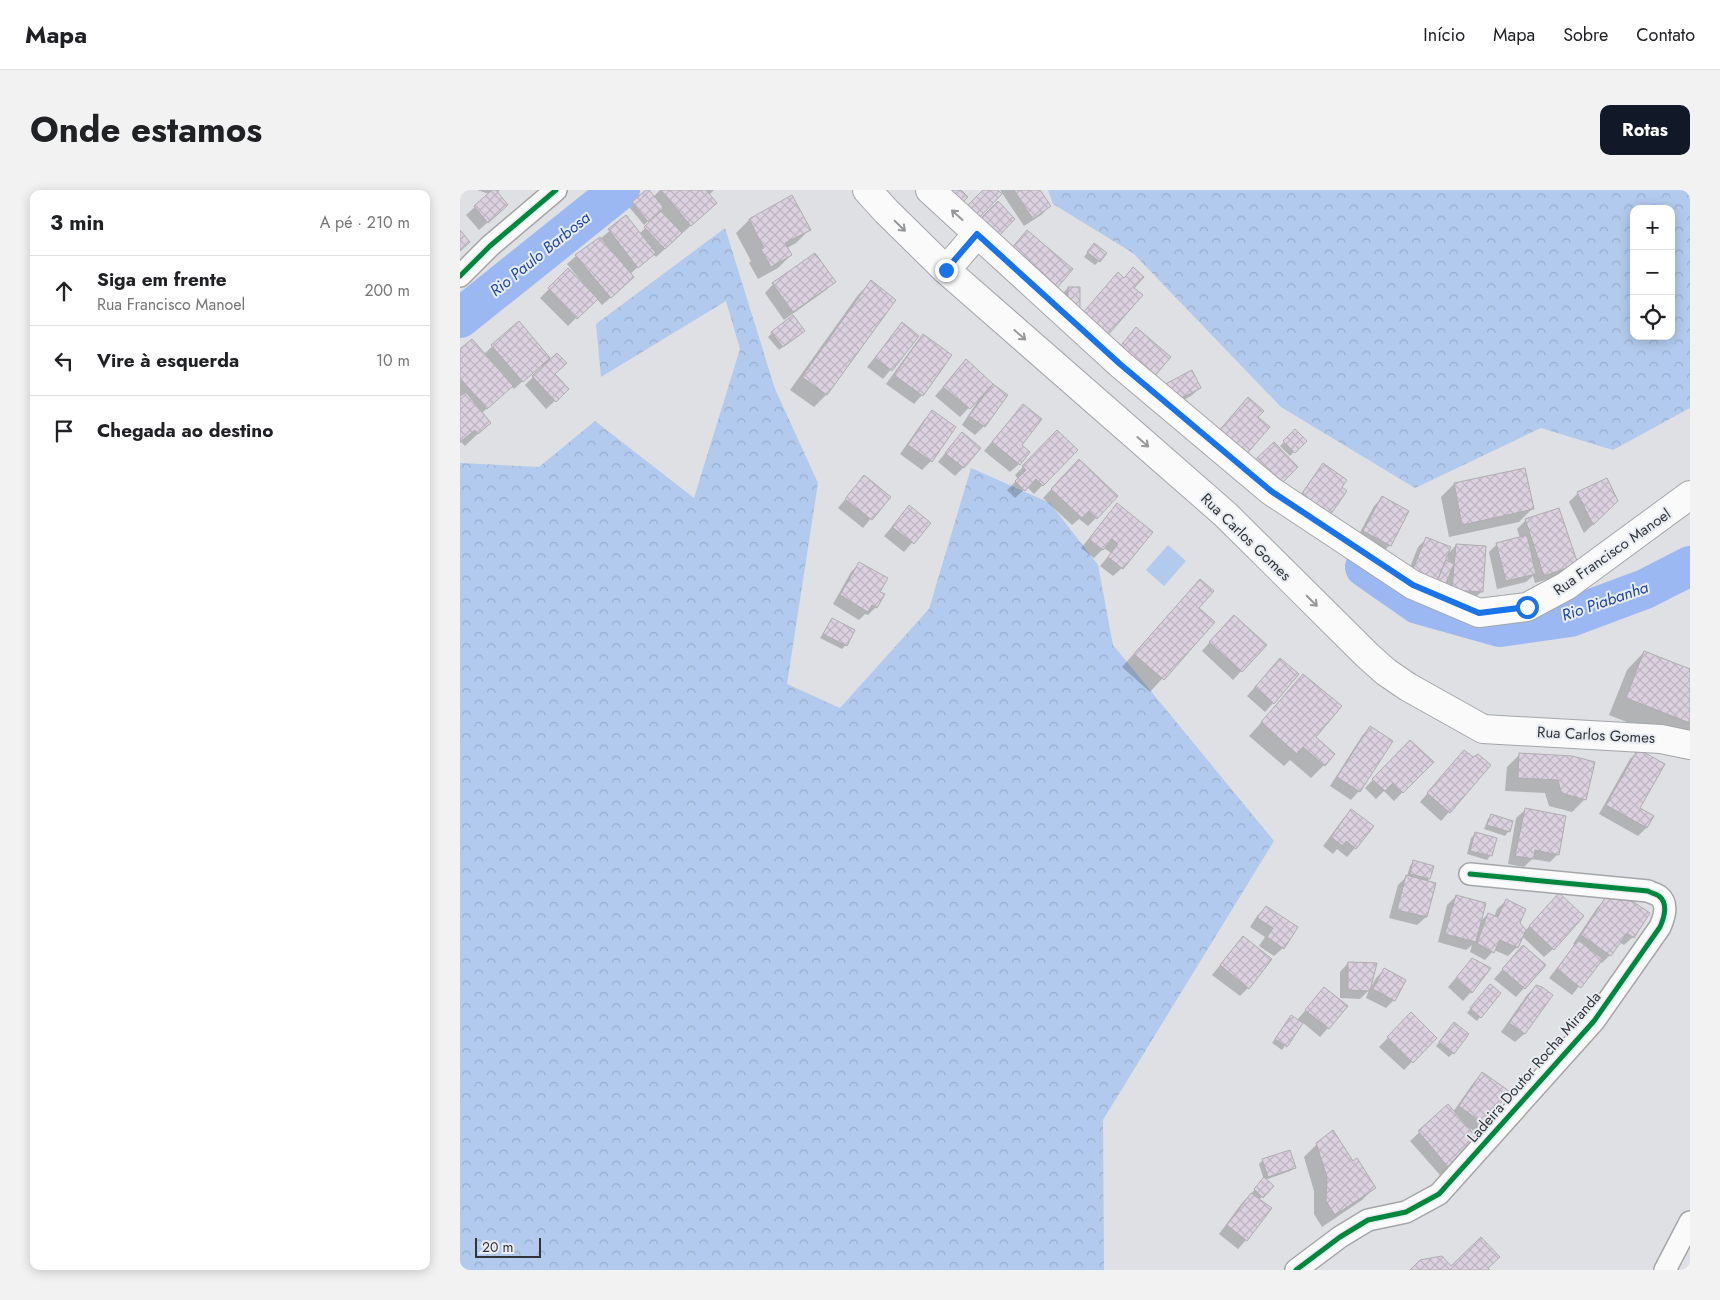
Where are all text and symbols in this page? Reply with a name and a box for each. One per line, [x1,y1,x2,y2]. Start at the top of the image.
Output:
text: Mapa [25,17,87,52]
text: Início [1423,22,1465,48]
text: Mapa [1493,22,1535,48]
text: Sobre [1563,22,1608,48]
text: Contato [1636,22,1695,48]
text: Onde estamos [30,105,262,155]
button: Rotas [1600,105,1690,155]
map controls [1630,205,1675,340]
button: + [1630,205,1675,250]
water label: Rio Paulo Barbosa [485,206,595,302]
text: 3 min [50,208,104,238]
one-way arrow [951,209,964,221]
text: A pé · 210 m [320,211,410,234]
one-way arrow [894,220,907,232]
button: − [1630,250,1675,295]
route end [935,259,958,282]
text: Siga em frente [97,266,227,293]
icon: ahead [50,277,78,305]
text: 200 m [364,279,410,302]
text: Rua Francisco Manoel [97,293,245,316]
button: locate [1630,295,1675,340]
one-way arrow [1014,330,1027,341]
icon: left [50,347,78,375]
text: Vire à esquerda [97,347,239,374]
text: 10 m [376,349,410,372]
icon: arrive [50,417,78,445]
text: Chegada ao destino [97,417,273,444]
one-way arrow [1136,436,1149,448]
street label: Rua Carlos Gomes [1196,488,1296,586]
street label: Rua Francisco Manoel [1549,503,1675,601]
water label: Rio Piabanha [1559,575,1652,627]
one-way arrow [1306,595,1319,607]
route start [1516,596,1539,619]
street label: Rua Carlos Gomes [1536,721,1656,749]
street label: Ladeira Doutor Rocha Miranda [1462,987,1606,1147]
scale bar [475,1235,541,1258]
text: 20 m [482,1237,514,1257]

